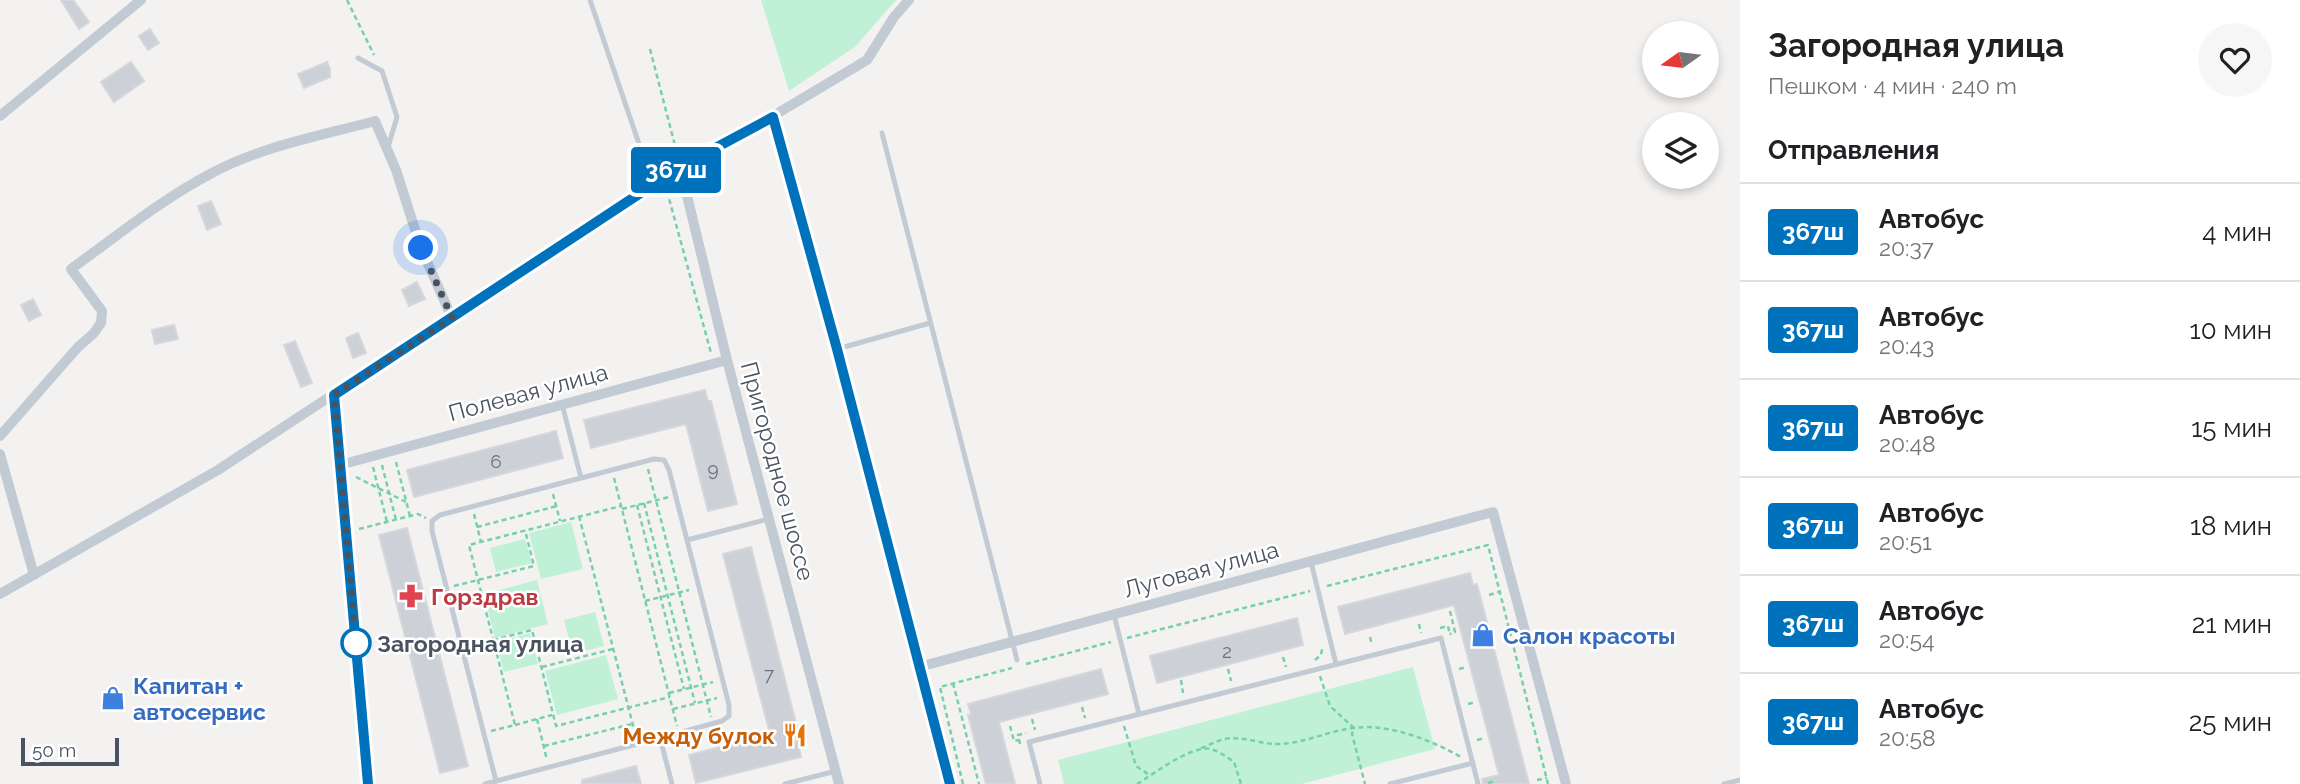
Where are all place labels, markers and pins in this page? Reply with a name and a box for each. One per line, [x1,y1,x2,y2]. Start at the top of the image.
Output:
pharmacy icon: Горздрав [397,582,425,610]
place label: Горздрав [431,583,539,610]
shop icon: Салон красоты [1469,621,1497,649]
place label: Салон красоты [1503,622,1676,649]
marker: Загородная улица [341,628,371,658]
place label: Загородная улица [377,630,583,657]
place label: Капитан + автосервис [133,672,266,725]
shop icon: Капитан + автосервис [99,684,127,712]
restaurant icon: Между булок [781,721,809,749]
place label: Между булок [622,722,775,749]

